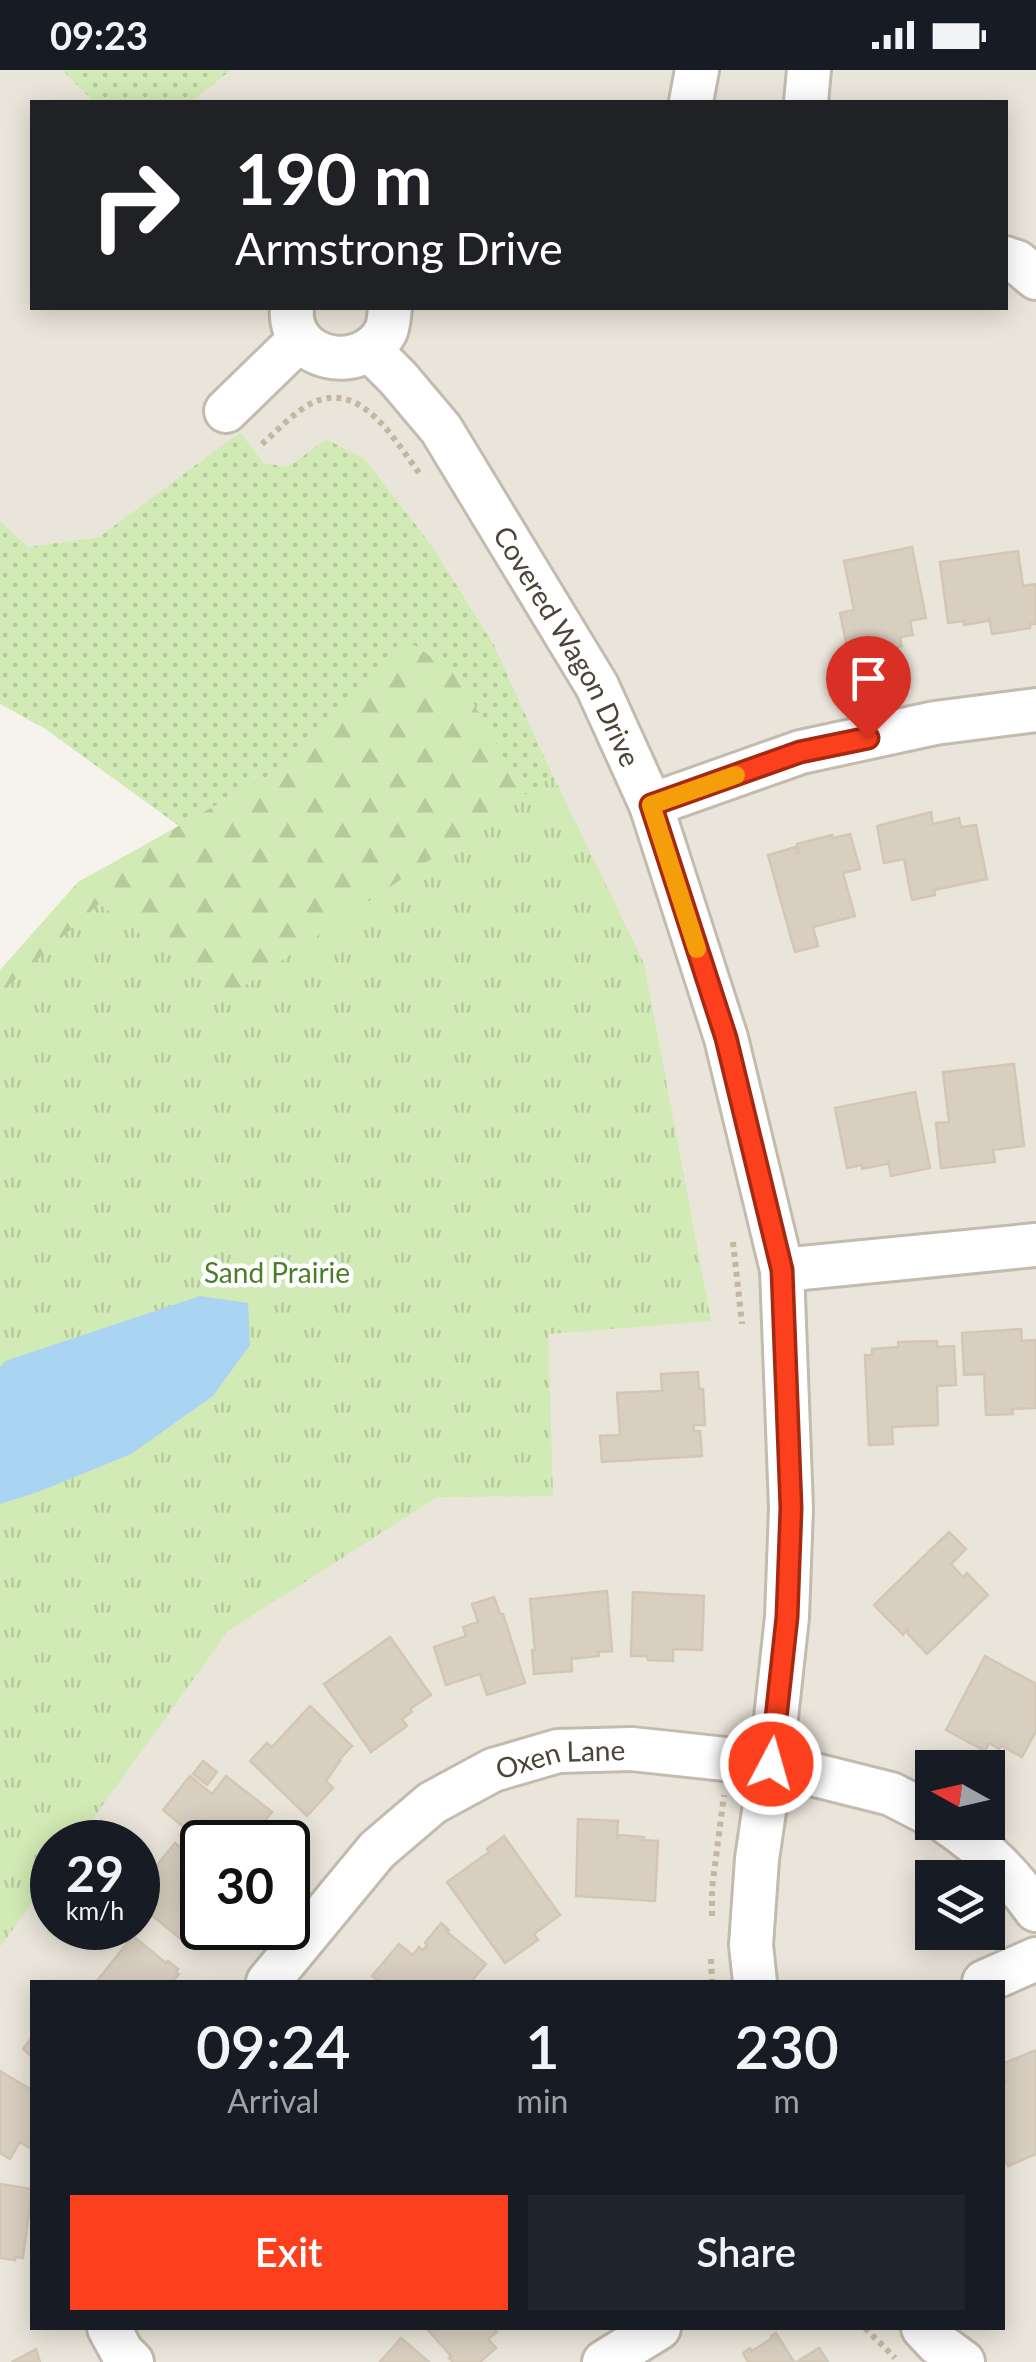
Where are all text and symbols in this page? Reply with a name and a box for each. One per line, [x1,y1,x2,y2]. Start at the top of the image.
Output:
text: 09:23 [50,12,148,58]
text: 190 m [235,136,432,220]
icon: right [70,140,200,270]
text: Armstrong Drive [235,221,563,275]
street label: Covered Wagon Drive [487,520,648,772]
pin [826,636,911,739]
icon: arrive [841,651,896,706]
park label: Sand Prairie [204,1255,350,1289]
position arrow [719,1712,823,1816]
street label: Oxen Lane [491,1732,626,1785]
north arrow [915,1750,1005,1840]
map controls [915,1750,1005,1950]
speed limit sign: 30 [180,1820,310,1950]
text: 29 [66,1843,124,1903]
button: layers [915,1860,1005,1950]
text: km/h [66,1895,124,1925]
text: 09:24 [196,2010,351,2082]
text: 1 [525,2010,560,2082]
text: 230 [735,2010,839,2082]
text: Arrival [227,2081,319,2120]
text: min [517,2081,568,2120]
text: m [774,2081,800,2120]
button: Exit [70,2195,508,2310]
button: Share [528,2195,965,2310]

